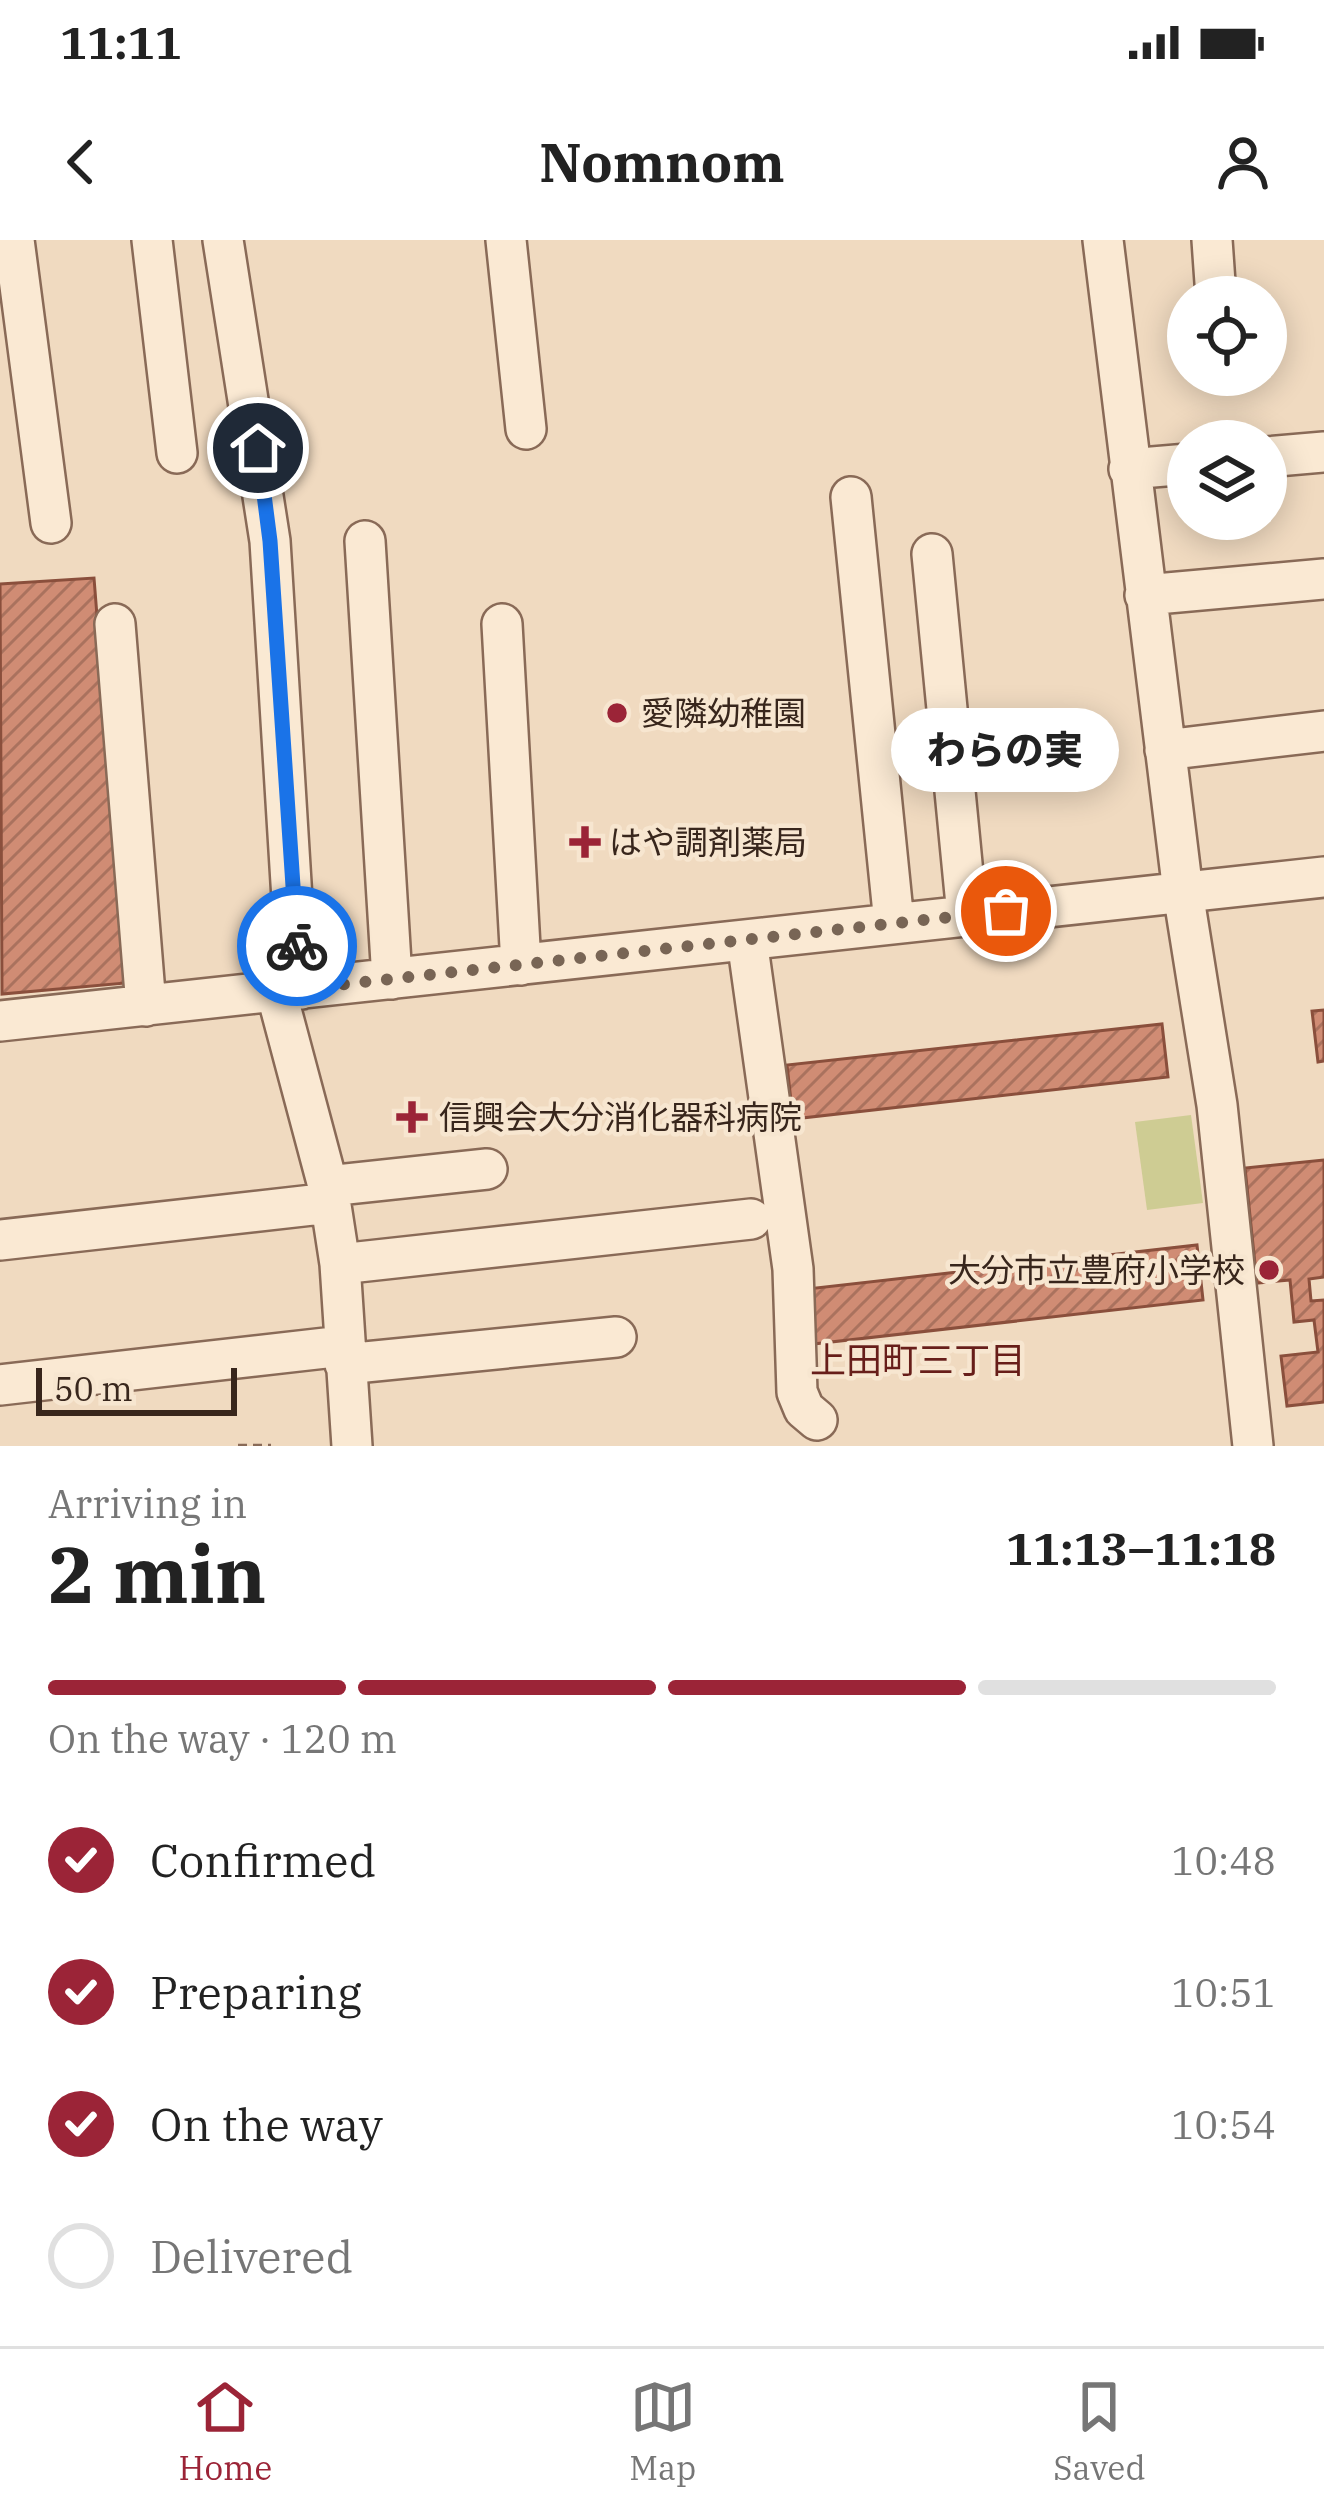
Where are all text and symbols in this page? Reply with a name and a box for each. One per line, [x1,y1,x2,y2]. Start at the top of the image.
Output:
text: 11:11 [60,13,182,71]
text: Nomnom [539,127,785,197]
icon: back [48,129,114,195]
icon: person [1210,129,1276,195]
map controls [1167,276,1287,540]
button: locate [1167,276,1287,396]
pin [207,397,309,499]
icon: home [225,415,291,481]
button: layers [1167,420,1287,540]
place label: 愛隣幼稚園 [641,691,806,734]
marker: 愛隣幼稚園 [604,700,630,726]
callout: わらの実 [892,707,1120,791]
text: わらの実 [927,724,1083,775]
place label: はや調剤薬局 [609,820,807,863]
marker: はや調剤薬局 [572,829,598,855]
pin [955,860,1057,962]
icon: bag [973,878,1039,944]
courier [237,886,357,1006]
icon: bike [264,913,330,979]
place label: 信興会大分消化器科病院 [439,1095,802,1138]
marker: 信興会大分消化器科病院 [396,1101,428,1133]
place label: 大分市立豊府小学校 [948,1248,1245,1291]
marker: 大分市立豊府小学校 [1256,1257,1282,1283]
district label: 上田町三丁目 [810,1336,1026,1383]
scale bar [36,1362,237,1415]
text: 50 m [54,1367,133,1410]
text: Arriving in [48,1478,247,1529]
text: 11:13–11:18 [1006,1519,1276,1577]
text: 2 min [48,1523,266,1624]
text: On the way · 120 m [48,1713,397,1764]
icon: check [48,1827,114,1893]
text: Confirmed [150,1831,376,1889]
text: 10:48 [1171,1835,1276,1886]
icon: check [48,1959,114,2025]
text: Preparing [150,1963,362,2021]
text: 10:51 [1171,1967,1276,2018]
icon: check [48,2091,114,2157]
text: On the way [150,2095,383,2153]
text: 10:54 [1171,2099,1276,2150]
text: Delivered [150,2227,353,2285]
tab: Home [178,2374,272,2489]
tab: Map [629,2374,696,2489]
tab: Saved [1053,2374,1146,2489]

